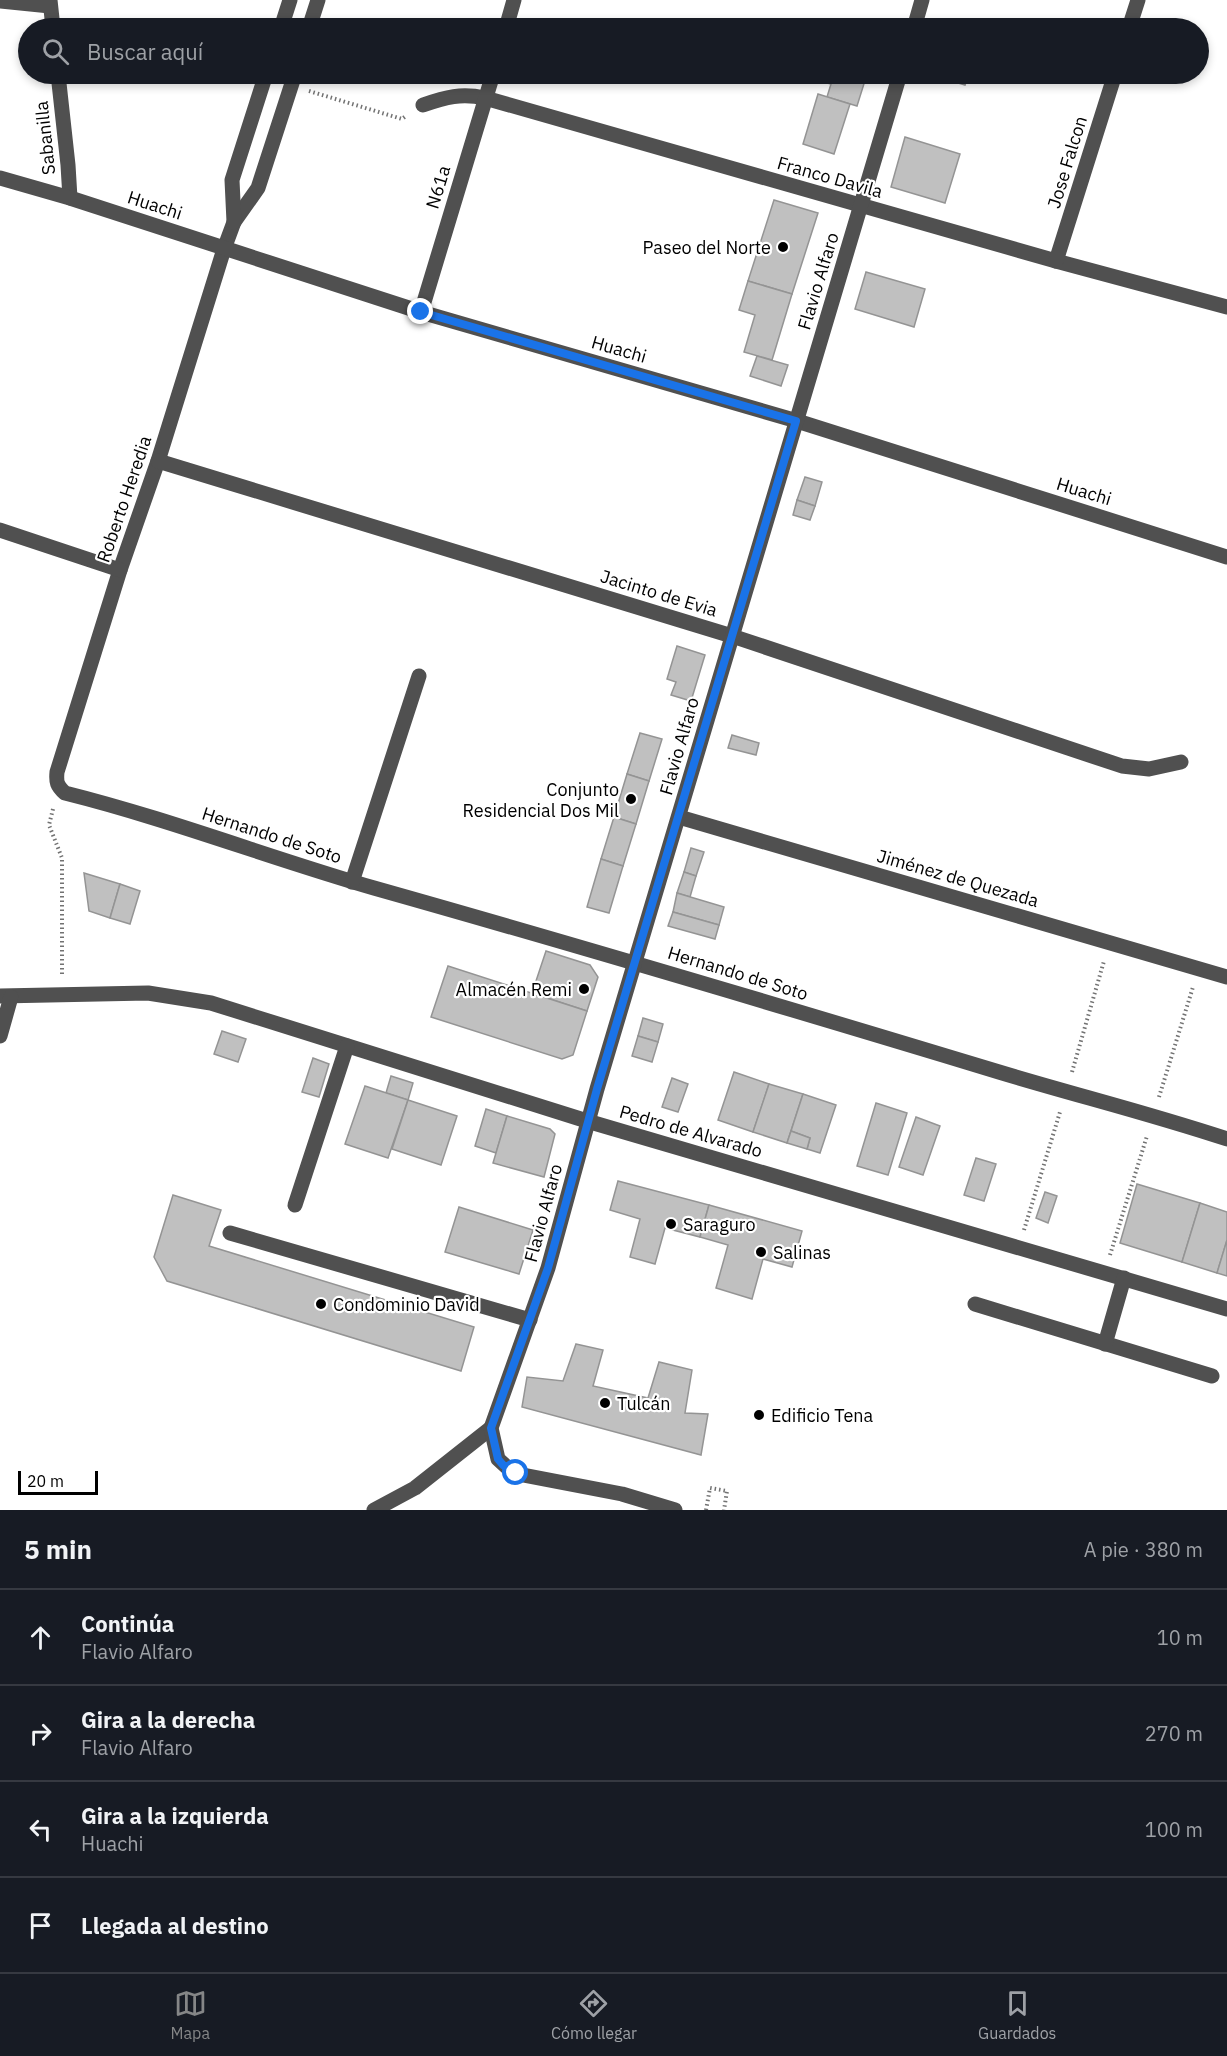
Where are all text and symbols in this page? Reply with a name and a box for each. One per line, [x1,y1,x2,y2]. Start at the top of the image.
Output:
search box [18,18,1209,84]
icon: search [39,35,72,68]
text: Buscar aquí [87,37,203,66]
street label: Sabanilla [30,100,60,176]
street label: Jose Falcon [1042,113,1092,211]
street label: Franco Davila [775,151,886,203]
street label: N61a [421,162,456,211]
street label: Huachi [125,185,185,225]
street label: Flavio Alfaro [792,230,844,332]
place label: Paseo del Norte [643,236,771,259]
marker: Paseo del Norte [776,240,790,254]
route end [407,298,433,324]
street label: Huachi [589,330,649,368]
street label: Roberto Heredia [92,432,157,565]
street label: Huachi [1054,472,1114,510]
street label: Jacinto de Evia [598,564,721,622]
street label: Flavio Alfaro [654,694,704,798]
place label: Conjunto Residencial Dos Mil [463,778,619,822]
marker: Conjunto Residencial Dos Mil [624,792,638,806]
street label: Hernando de Soto [199,802,345,868]
street label: Jiménez de Quezada [874,844,1042,912]
street label: Hernando de Soto [665,941,811,1005]
place label: Almacén Remi [456,978,572,1001]
marker: Almacén Remi [577,982,591,996]
street label: Pedro de Alvarado [617,1100,765,1162]
street label: Flavio Alfaro [519,1161,567,1265]
place label: Saraguro [683,1213,755,1236]
marker: Saraguro [664,1217,678,1231]
place label: Salinas [773,1241,831,1264]
marker: Salinas [754,1245,768,1259]
place label: Condominio David [333,1293,480,1316]
marker: Condominio David [314,1297,328,1311]
place label: Tulcán [617,1392,670,1415]
marker: Tulcán [598,1396,612,1410]
place label: Edificio Tena [771,1404,874,1427]
marker: Edificio Tena [752,1408,766,1422]
route start [502,1459,528,1485]
scale bar [18,1468,98,1496]
text: 20 m [27,1471,64,1491]
text: 5 min [24,1532,92,1566]
text: A pie · 380 m [1084,1536,1203,1563]
text: Continúa [81,1609,174,1638]
icon: ahead [24,1621,57,1654]
text: 10 m [1157,1624,1203,1651]
text: Flavio Alfaro [81,1638,193,1665]
text: Gira a la derecha [81,1705,255,1734]
icon: right [24,1717,57,1750]
text: 270 m [1145,1720,1203,1747]
text: Flavio Alfaro [81,1734,193,1761]
text: Gira a la izquierda [81,1801,269,1830]
icon: left [24,1813,57,1846]
text: 100 m [1145,1816,1203,1843]
text: Huachi [81,1830,144,1857]
icon: arrive [24,1909,57,1942]
text: Llegada al destino [81,1911,269,1940]
tab: Mapa [171,1987,210,2043]
tab: Cómo llegar [551,1987,637,2043]
tab: Guardados [978,1987,1056,2043]

